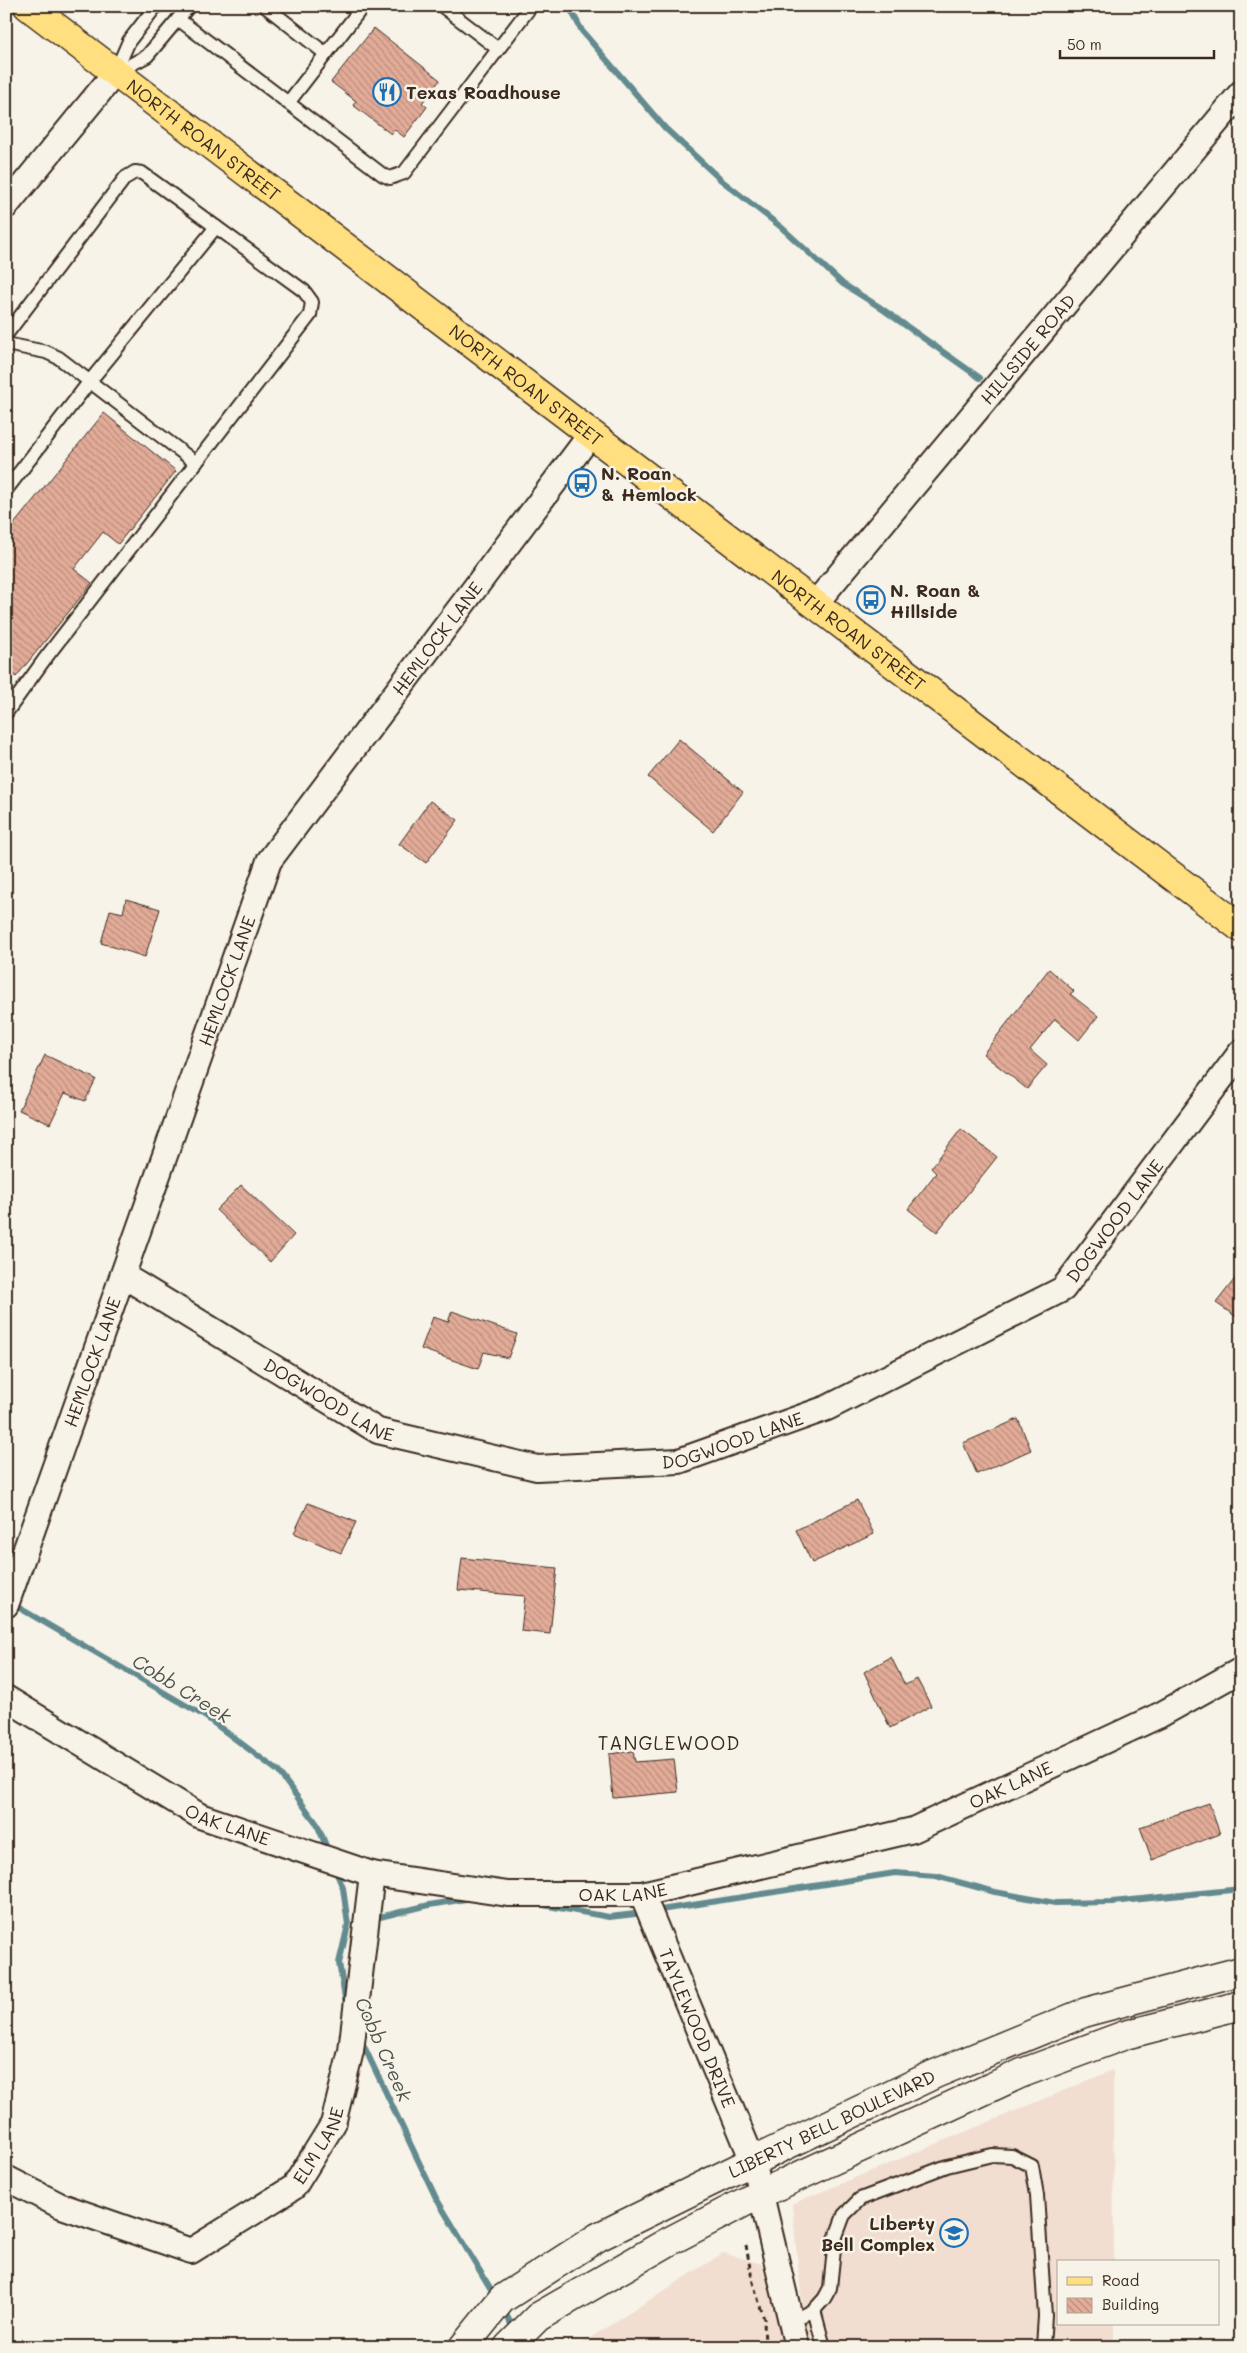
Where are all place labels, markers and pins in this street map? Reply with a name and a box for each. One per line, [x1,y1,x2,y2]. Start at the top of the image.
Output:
restaurant icon: Texas Roadhouse [372,77,402,107]
place label: Texas Roadhouse [406,80,561,104]
place label: N. Roan & Hemlock [601,461,697,506]
bus stop icon: N. Roan & Hemlock [567,468,597,498]
place label: N. Roan & Hillside [890,578,980,623]
bus stop icon: N. Roan & Hillside [856,585,886,615]
place label: Liberty Bell Complex [821,2211,935,2256]
school or university icon: Liberty Bell Complex [939,2218,969,2248]

